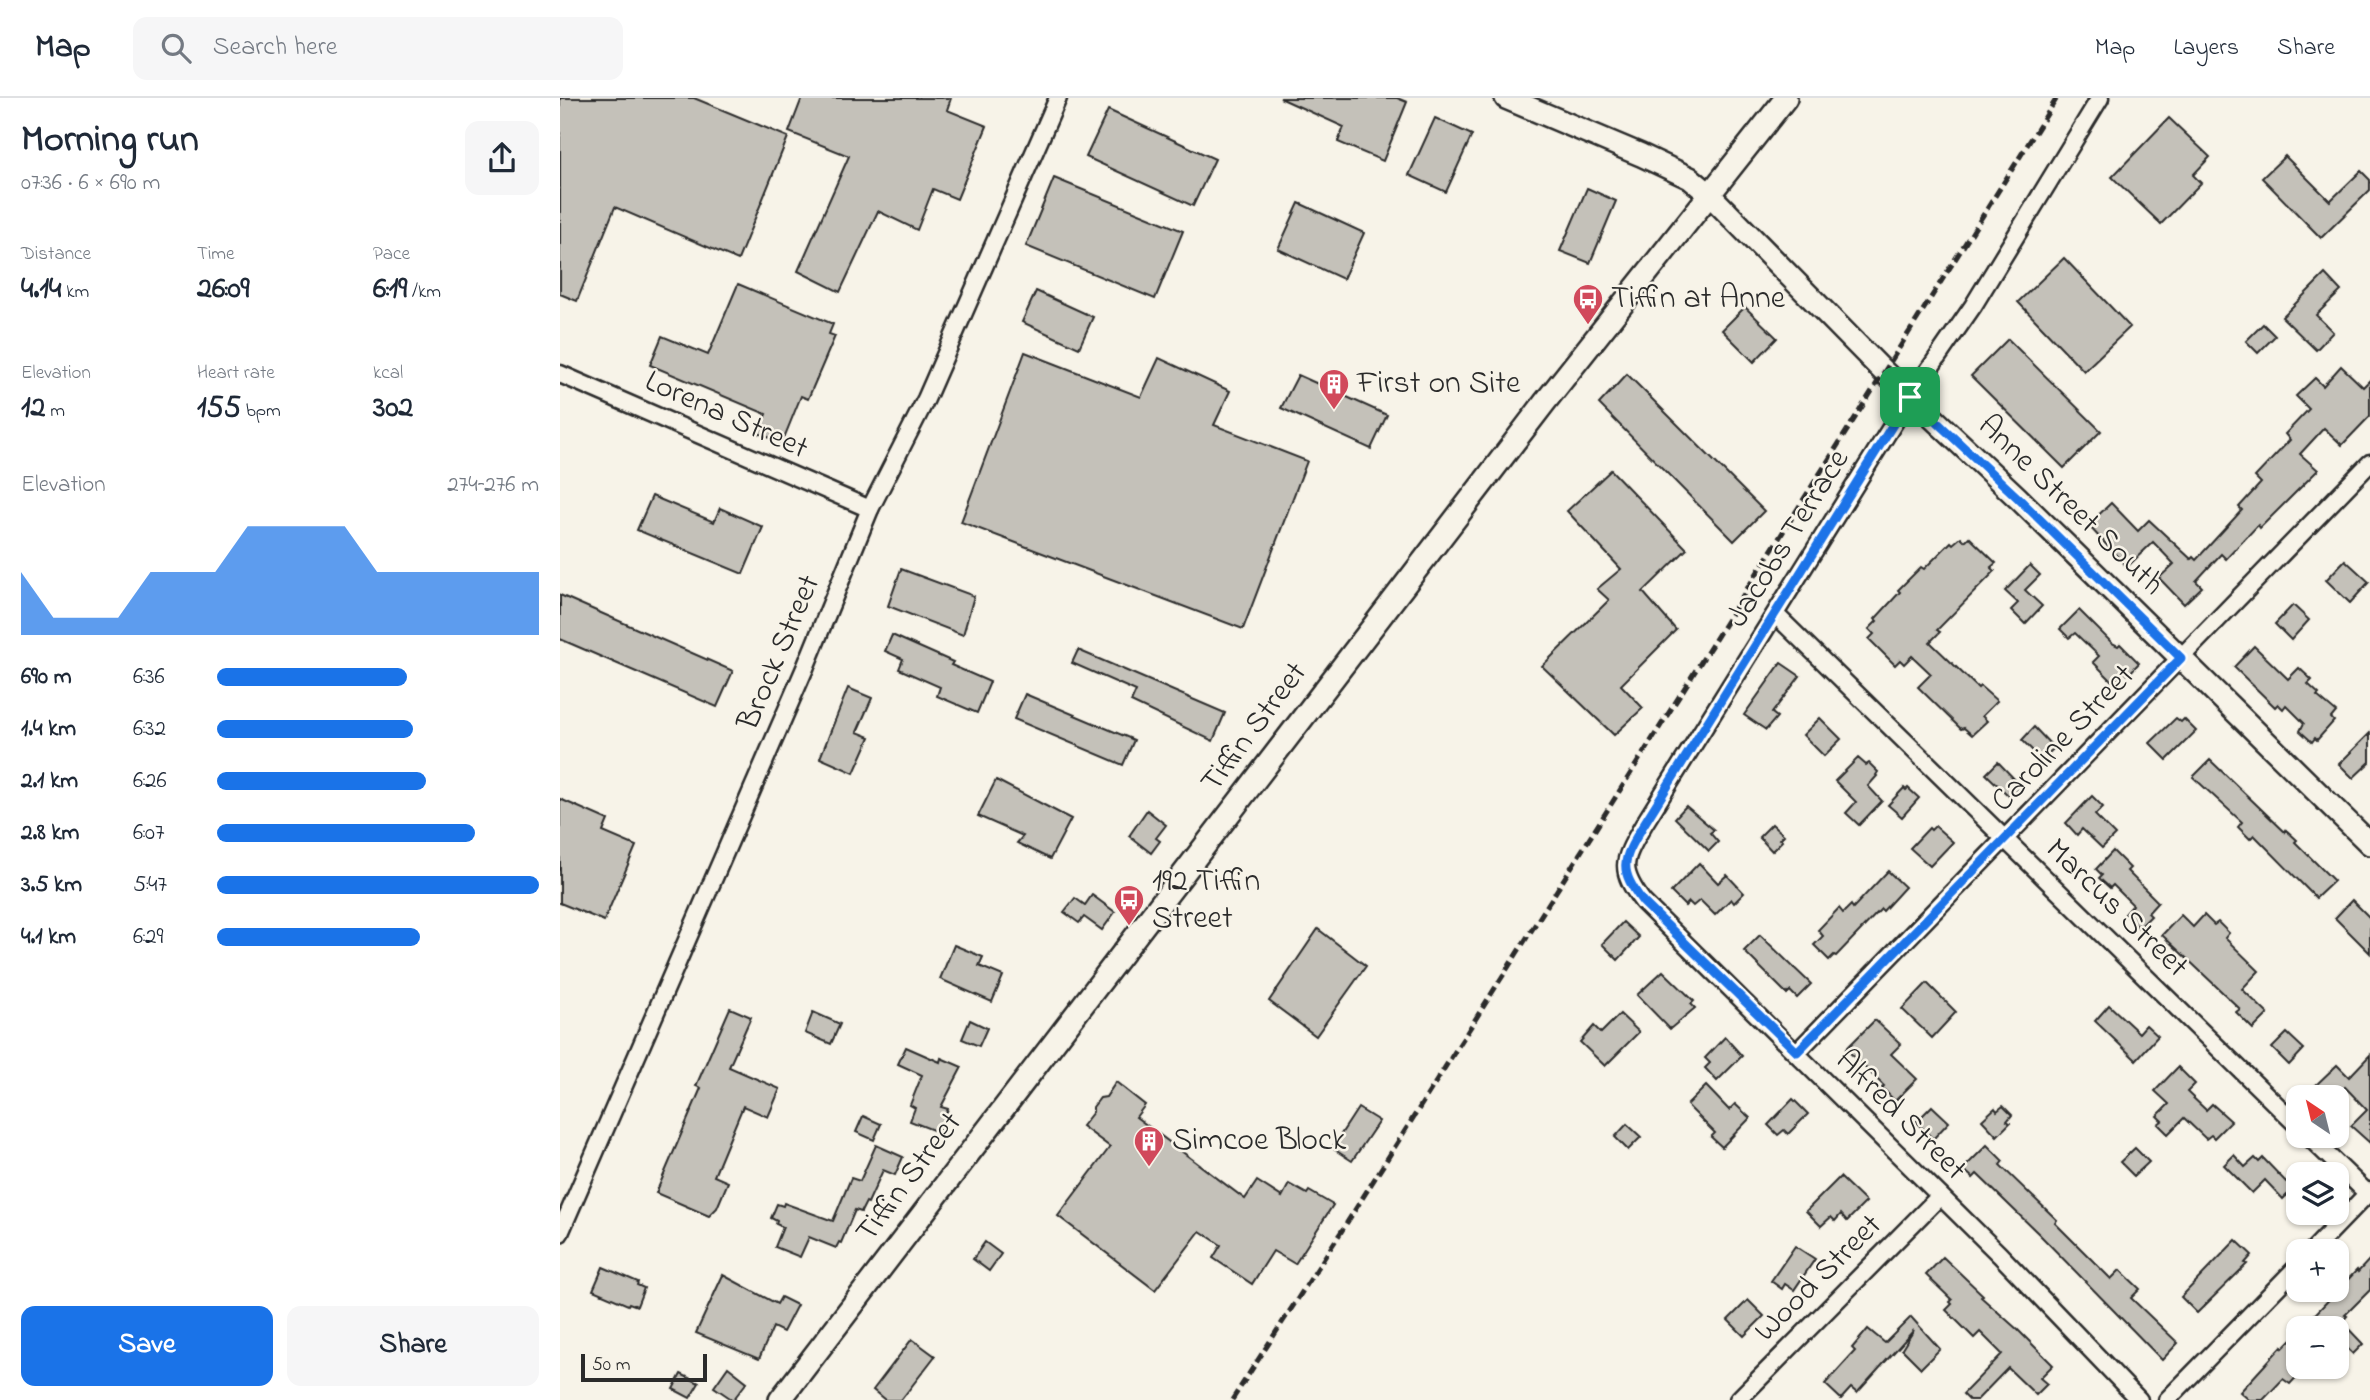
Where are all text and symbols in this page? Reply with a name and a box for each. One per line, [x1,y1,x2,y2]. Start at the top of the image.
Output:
search box [133,17,623,80]
text: Map [35,24,91,72]
icon: search [157,29,195,67]
text: Search here [213,29,337,67]
text: Map [2095,31,2135,66]
text: Layers [2173,31,2239,66]
text: Share [2277,31,2335,66]
text: Morning run [21,113,199,169]
button: share [465,121,539,195]
text: 07:36 · 6 × 690 m [21,167,160,200]
text: Distance [21,241,91,268]
text: Time [197,241,235,268]
text: Pace [373,241,410,268]
text: 4.14 [21,268,61,312]
text: 26:09 [197,268,250,312]
text: 6:19 [373,268,407,312]
place label: Tiffin at Anne [1611,276,1786,323]
text: km [61,279,89,306]
text: /km [407,279,441,306]
bus stop icon: Tiffin at Anne [1571,282,1605,326]
street label: Lorena Street [637,359,815,473]
text: Elevation [21,360,91,387]
text: Heart rate [197,360,275,387]
text: kcal [373,360,403,387]
place label: First on Site [1356,361,1521,408]
building icon: First on Site [1317,367,1351,411]
pin [1880,367,1940,427]
icon: arrive [1891,378,1929,416]
text: 12 [21,387,45,431]
text: 155 [197,387,241,431]
text: 302 [373,387,413,431]
text: m [45,398,65,425]
text: bpm [241,398,281,425]
street label: Anne Street South [1966,404,2174,608]
street label: Jacobs Terrace [1715,440,1863,637]
text: Elevation [21,469,106,502]
text: 274–276 m [447,469,539,502]
street label: Brock Street [726,568,834,739]
street label: Tiffin Street [1190,653,1320,803]
street label: Caroline Street [1981,654,2147,824]
text: 690 m [21,661,72,694]
text: 6:36 [133,661,165,694]
text: 1.4 km [21,713,76,746]
text: 6:32 [133,713,166,746]
text: 2.1 km [21,765,78,798]
text: 6:26 [133,765,167,798]
text: 2.8 km [21,817,79,850]
text: 6:07 [133,817,165,850]
street label: Marcus Street [2034,828,2199,990]
place label: 192 Tiffin Street [1152,859,1260,943]
text: 3.5 km [21,869,82,902]
text: 5:47 [133,869,167,902]
bus stop icon: 192 Tiffin Street [1112,883,1146,927]
text: 4.1 km [21,921,76,954]
text: 6:29 [133,921,163,954]
street label: Alfred Street [1823,1039,1977,1193]
north arrow [2286,1085,2348,1148]
map controls [2286,1085,2349,1379]
street label: Tiffin Street [845,1103,975,1253]
place label: Simcoe Block [1172,1118,1347,1165]
building icon: Simcoe Block [1132,1124,1166,1168]
button: layers [2286,1162,2349,1225]
street label: Wood Street [1744,1204,1894,1354]
button: + [2286,1239,2349,1302]
button: Save [21,1306,273,1386]
button: Share [287,1306,539,1386]
button: − [2286,1316,2349,1379]
scale bar [581,1351,707,1383]
text: 50 m [592,1352,631,1379]

